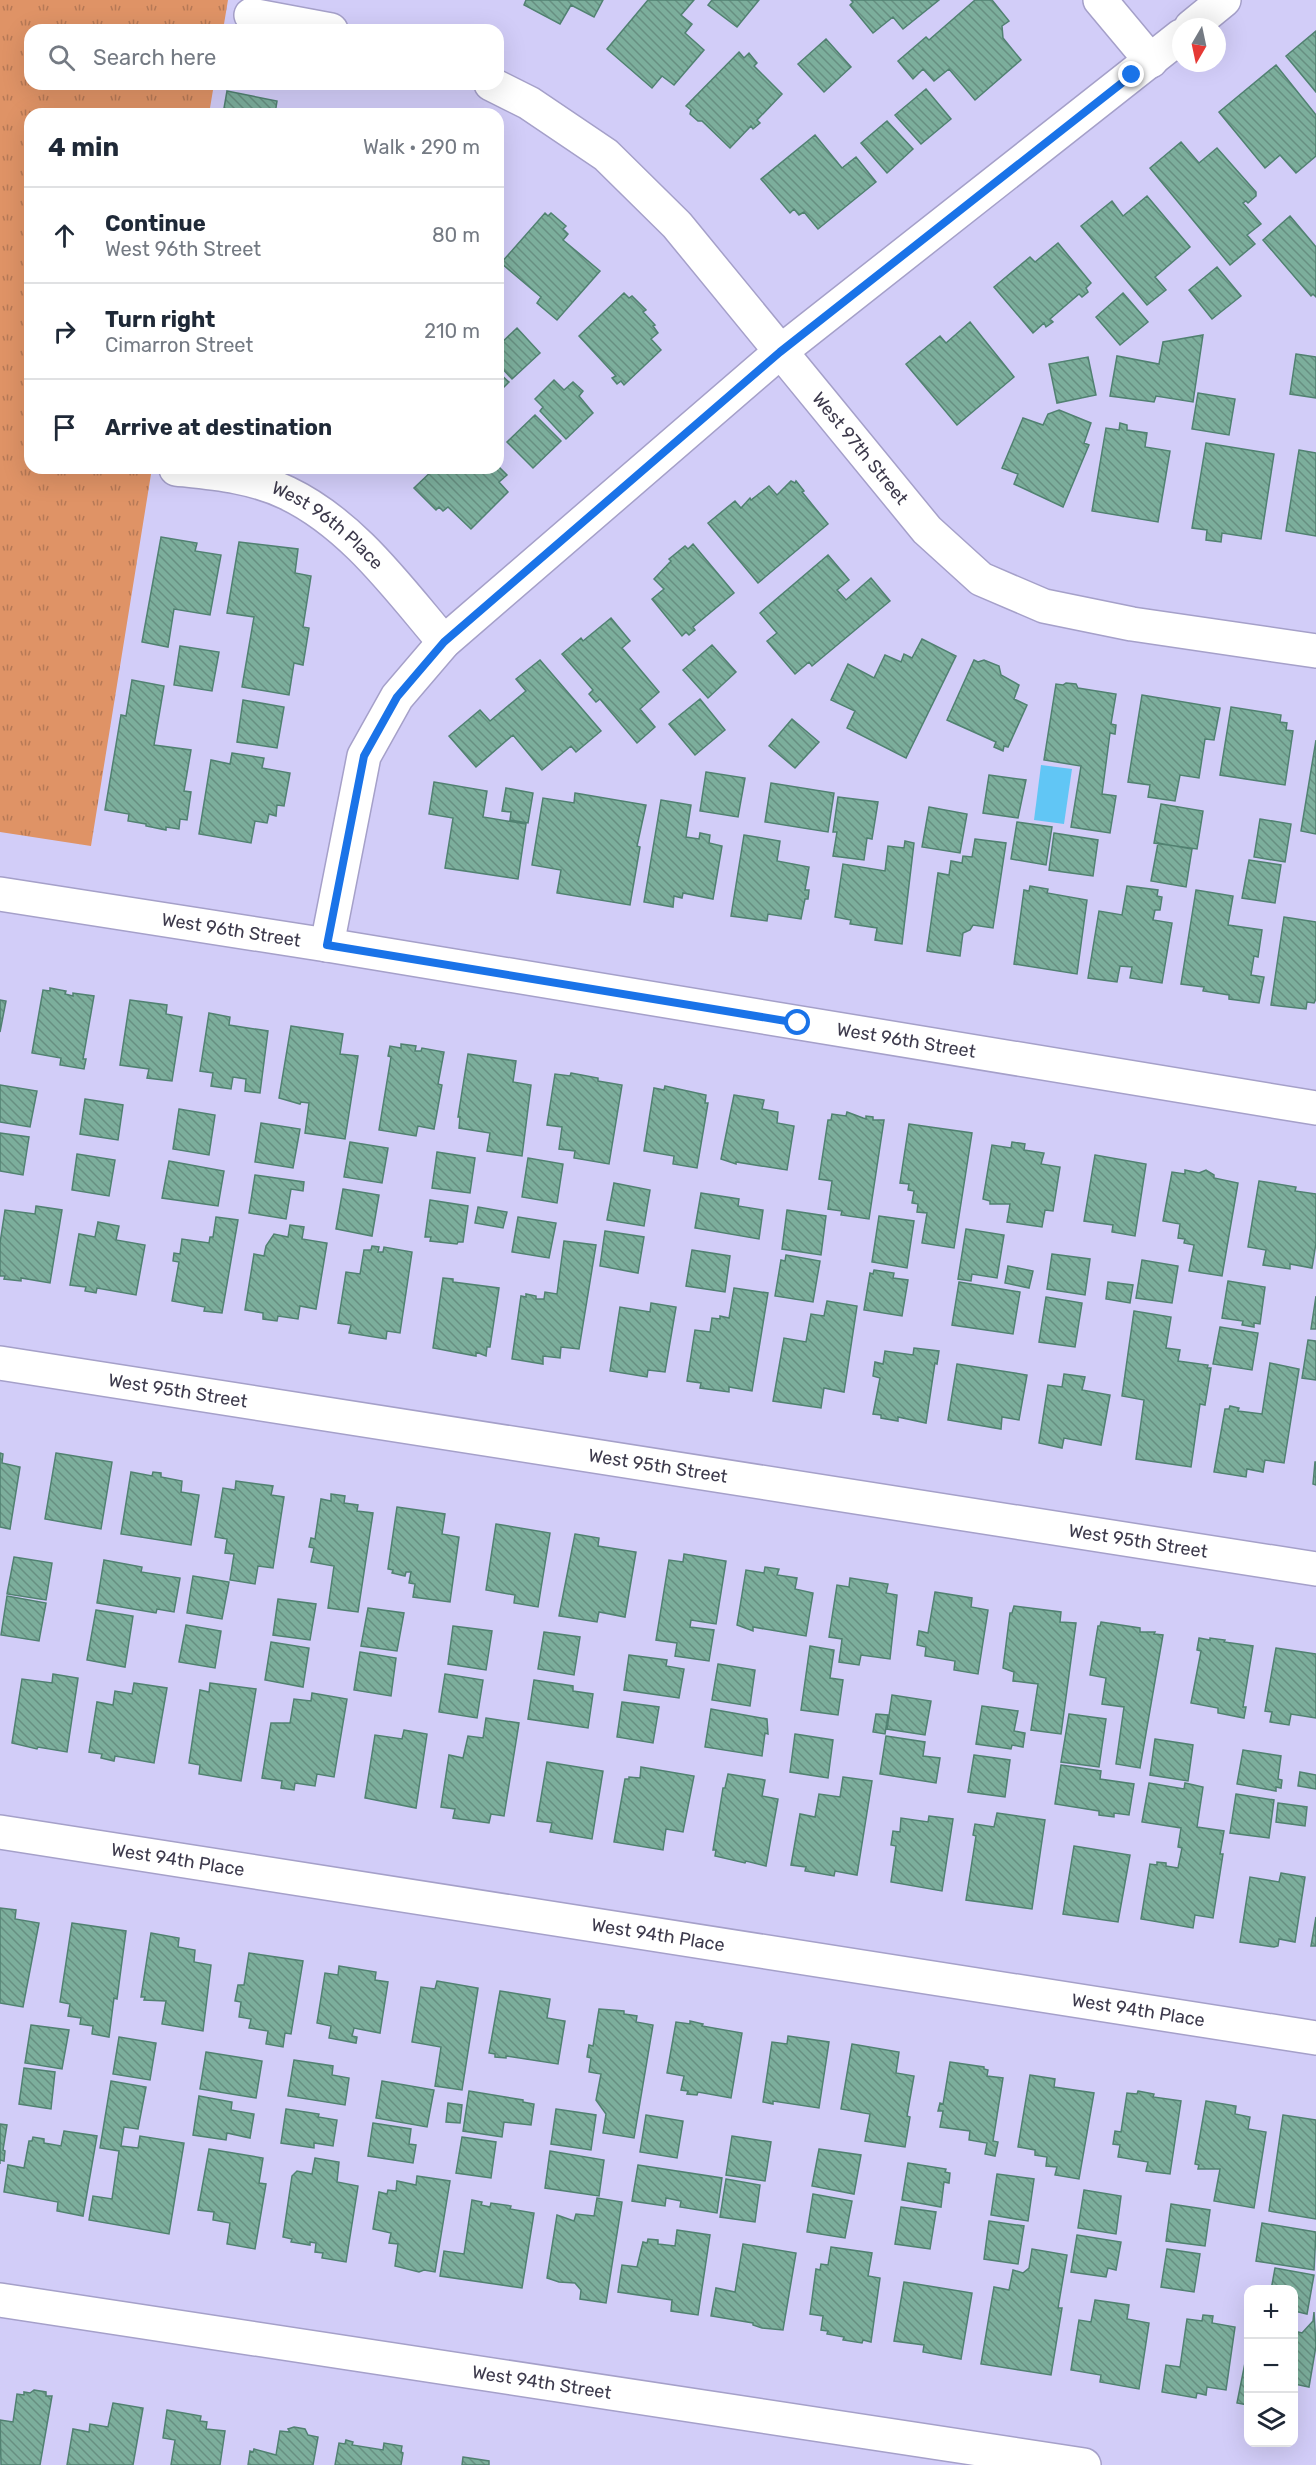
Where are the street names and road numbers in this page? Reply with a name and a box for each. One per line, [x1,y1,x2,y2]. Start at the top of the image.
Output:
street label: West 97th Street [807,388,913,509]
street label: West 96th Place [269,477,388,574]
street label: West 96th Street [160,908,302,952]
street label: West 96th Street [835,1018,977,1063]
street label: West 95th Street [107,1369,249,1413]
street label: West 95th Street [587,1444,729,1488]
street label: West 95th Street [1067,1519,1209,1563]
street label: West 94th Place [110,1839,246,1881]
street label: West 94th Place [590,1914,726,1956]
street label: West 94th Place [1070,1989,1206,2031]
street label: West 94th Street [470,2361,613,2404]

